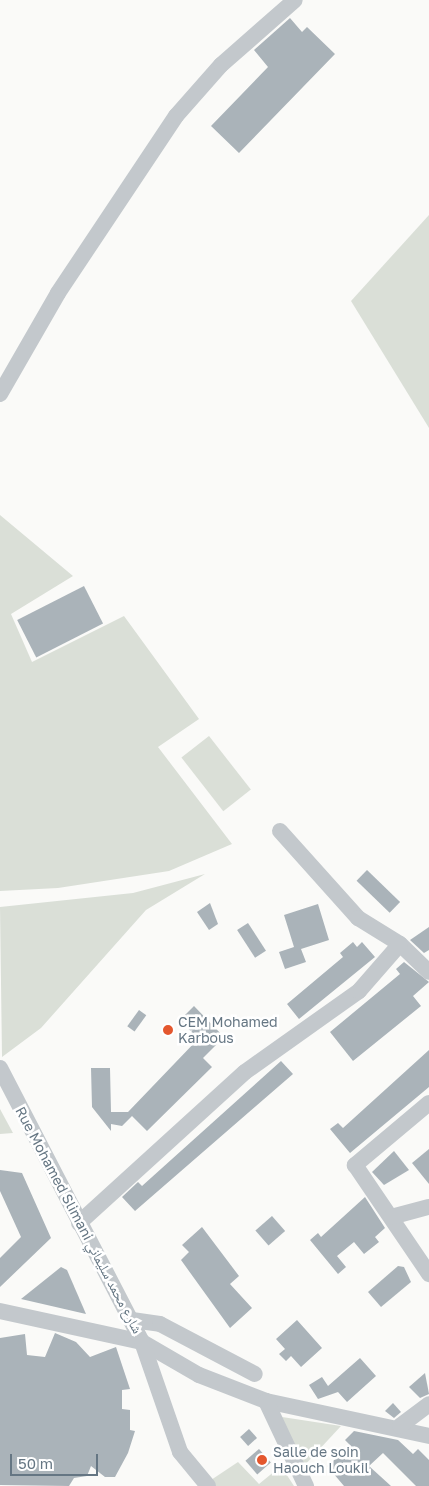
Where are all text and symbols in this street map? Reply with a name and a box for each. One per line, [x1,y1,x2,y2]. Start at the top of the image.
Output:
place label: CEM Mohamed Karbous [178,1014,278,1046]
marker: CEM Mohamed Karbous [162,1024,174,1036]
street label: Rue Mohamed Slimani شارع محمد سليماني [12,1104,146,1336]
scale bar [12,1444,100,1476]
place label: Salle de soin Haouch Loukil [273,1444,369,1476]
marker: Salle de soin Haouch Loukil [255,1453,269,1467]
text: 50 m [18,1454,53,1472]

